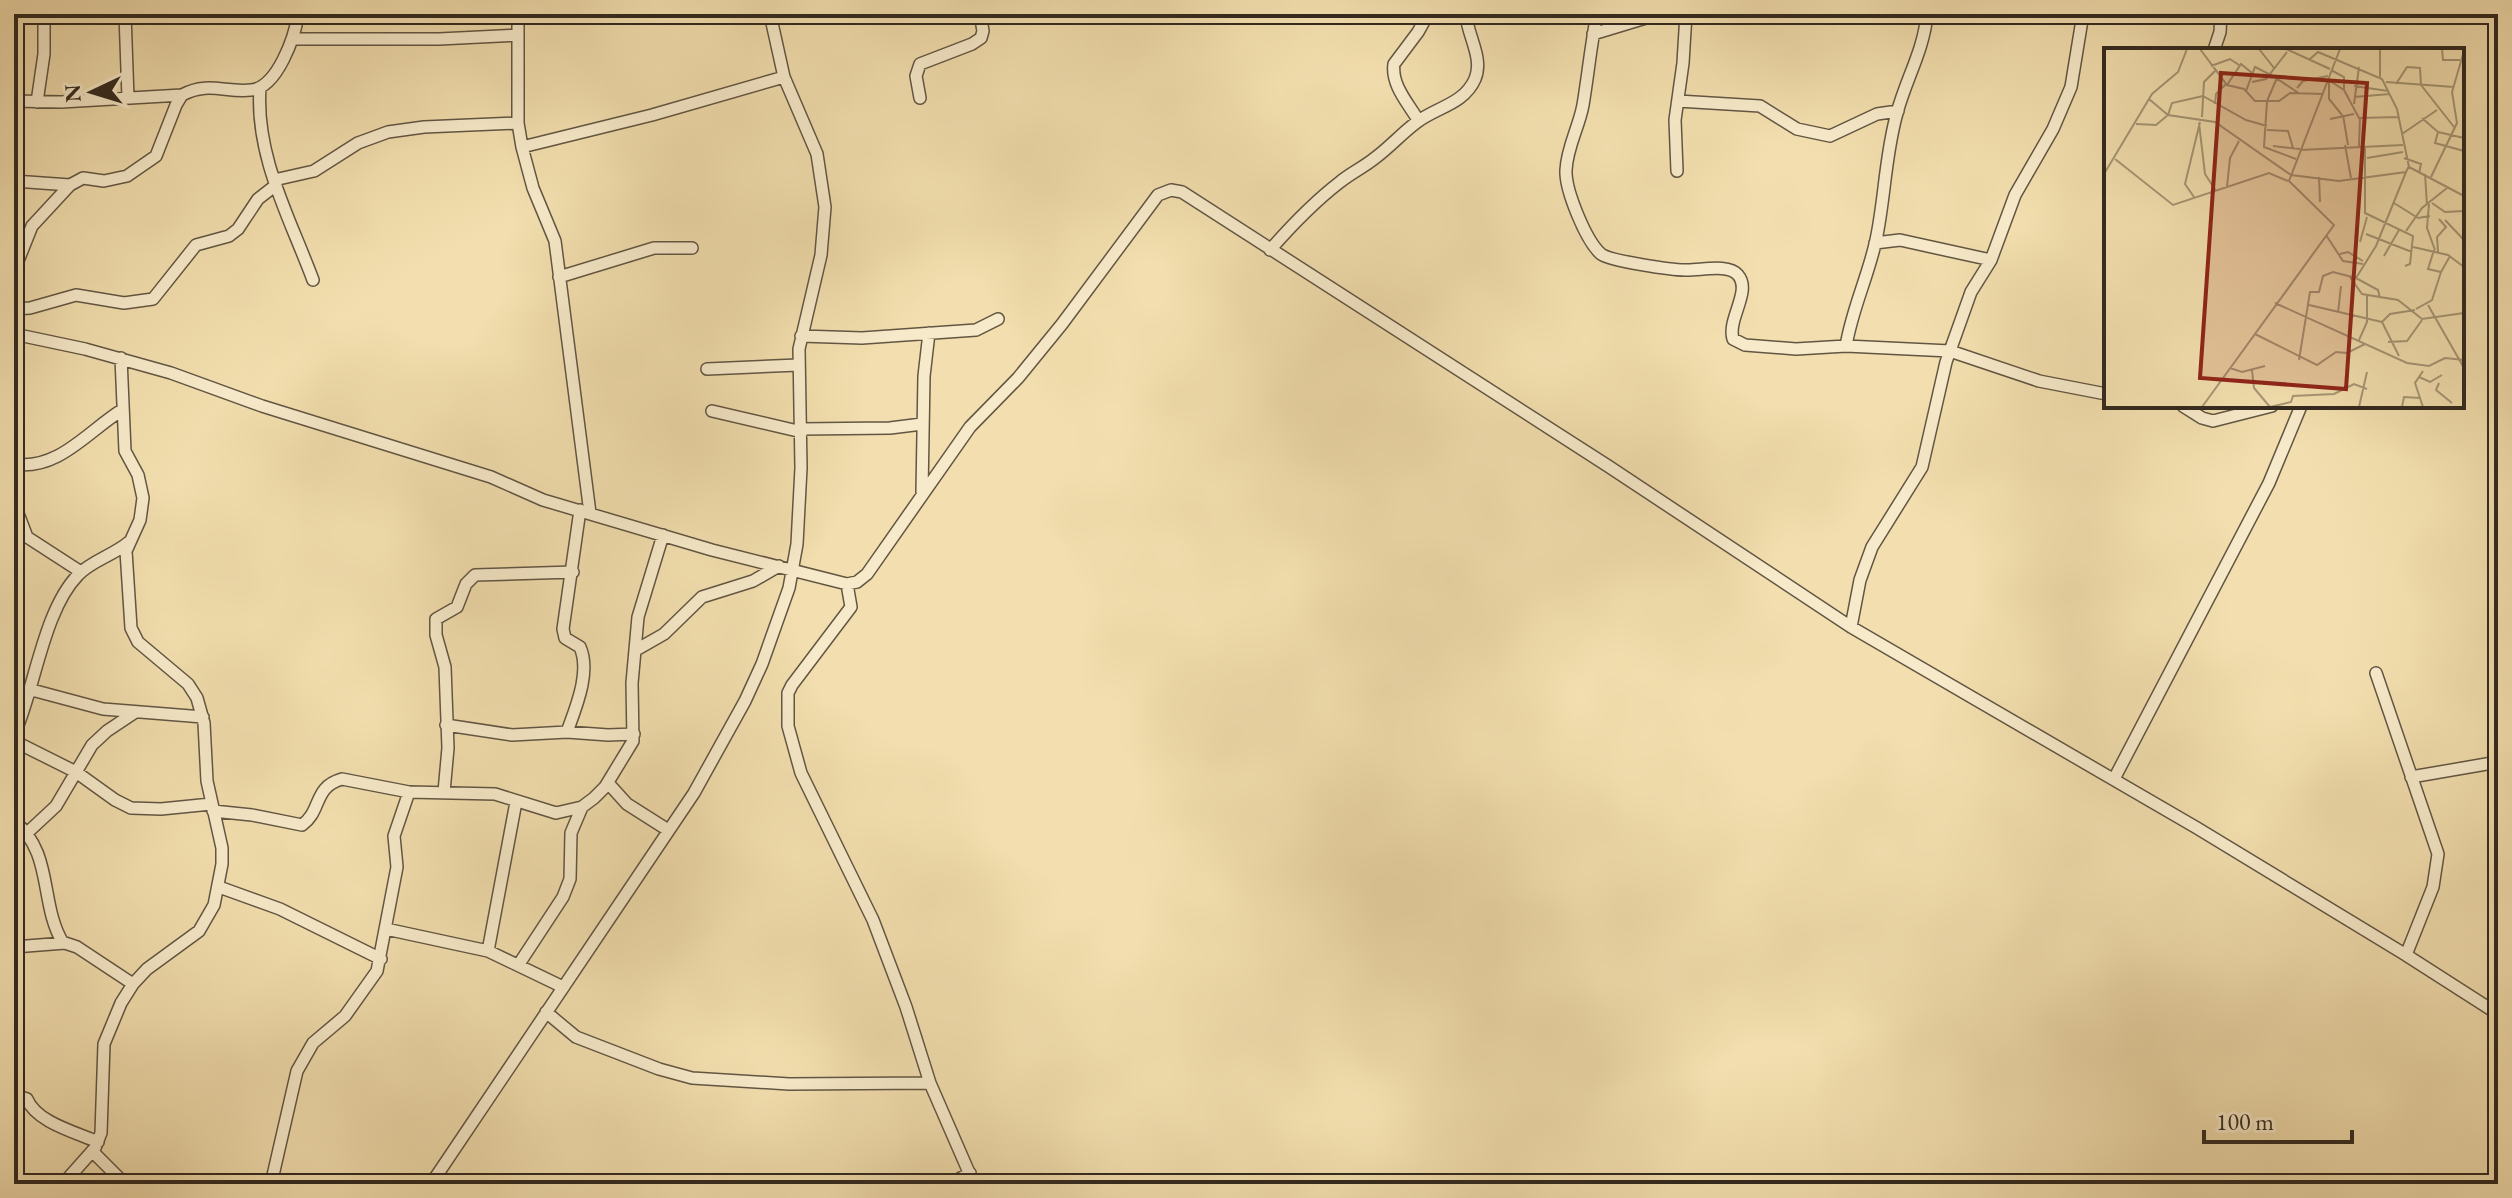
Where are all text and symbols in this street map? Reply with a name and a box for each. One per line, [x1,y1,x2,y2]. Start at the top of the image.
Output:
inset map [2104,48,2464,408]
north arrow [52,52,132,132]
text: N [57,83,88,103]
scale bar [2204,1094,2352,1144]
text: 100 m [2216,1106,2274,1137]

